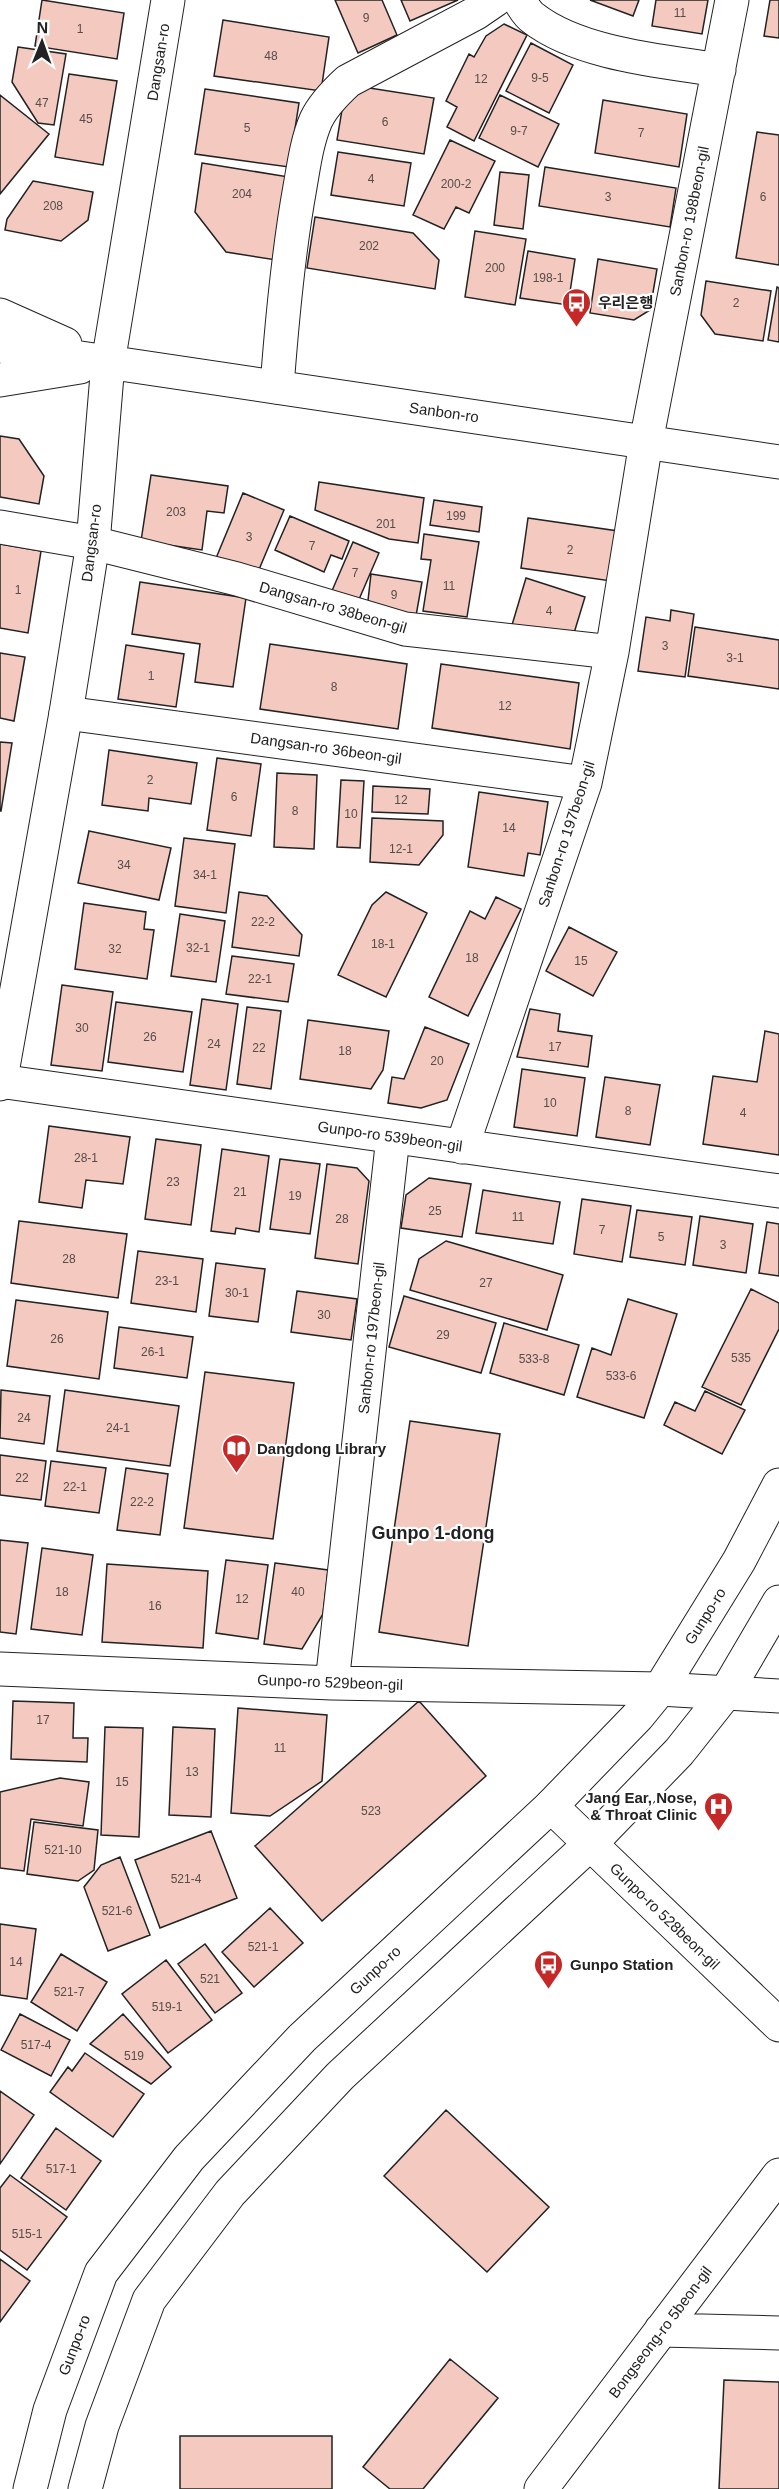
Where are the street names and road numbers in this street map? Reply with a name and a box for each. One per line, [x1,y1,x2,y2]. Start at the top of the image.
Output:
street label: Dangsan-ro [143,22,173,102]
street label: Sanbon-ro 198beon-gil [666,144,712,298]
street label: Sanbon-ro [408,399,480,425]
street label: Dangsan-ro [78,503,104,583]
street label: Dangsan-ro 38beon-gil [257,578,409,636]
street label: Dangsan-ro 36beon-gil [249,729,403,767]
street label: Sanbon-ro 197beon-gil [534,759,598,909]
street label: Gunpo-ro 539beon-gil [317,1117,463,1155]
street label: Sanbon-ro 197beon-gil [355,1261,387,1415]
street label: Gunpo-ro [681,1585,729,1647]
street label: Gunpo-ro 529beon-gil [257,1671,403,1693]
street label: Gunpo-ro 528beon-gil [607,1859,723,1973]
street label: Gunpo-ro [346,1942,404,1998]
street label: Bongseong-ro 5beon-gil [605,2263,715,2401]
street label: Gunpo-ro [55,2312,93,2378]

